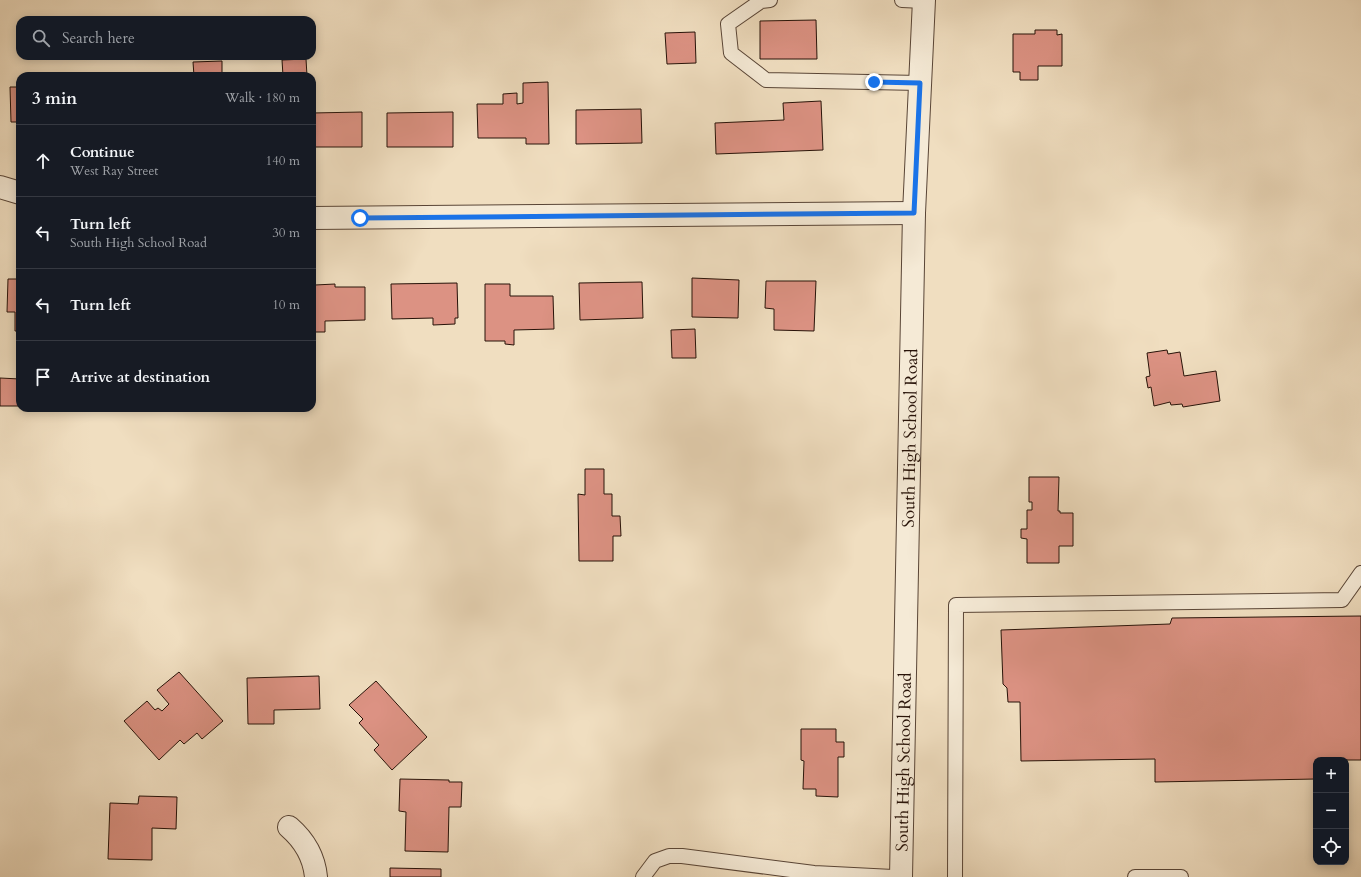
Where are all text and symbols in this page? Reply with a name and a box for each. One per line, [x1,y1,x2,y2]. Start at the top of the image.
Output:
search box [16,16,316,60]
icon: search [30,27,52,49]
text: Search here [62,28,135,48]
route end [865,73,883,91]
text: 3 min [32,87,77,110]
text: Walk · 180 m [225,89,300,107]
text: Continue [70,142,135,162]
icon: ahead [32,150,54,172]
text: 140 m [266,152,300,170]
text: West Ray Street [70,162,158,180]
route start [351,209,369,227]
text: Turn left [70,214,131,234]
icon: left [32,222,54,244]
text: 30 m [272,224,300,242]
text: South High School Road [70,234,207,252]
icon: left [32,294,54,316]
text: Turn left [70,295,131,315]
text: 10 m [272,296,300,314]
street label: South High School Road [897,348,923,528]
icon: arrive [32,366,54,388]
text: Arrive at destination [70,367,210,387]
street label: South High School Road [890,672,917,852]
map controls [1313,757,1349,865]
button: + [1313,757,1349,793]
button: − [1313,793,1349,829]
button: locate [1313,829,1349,865]

